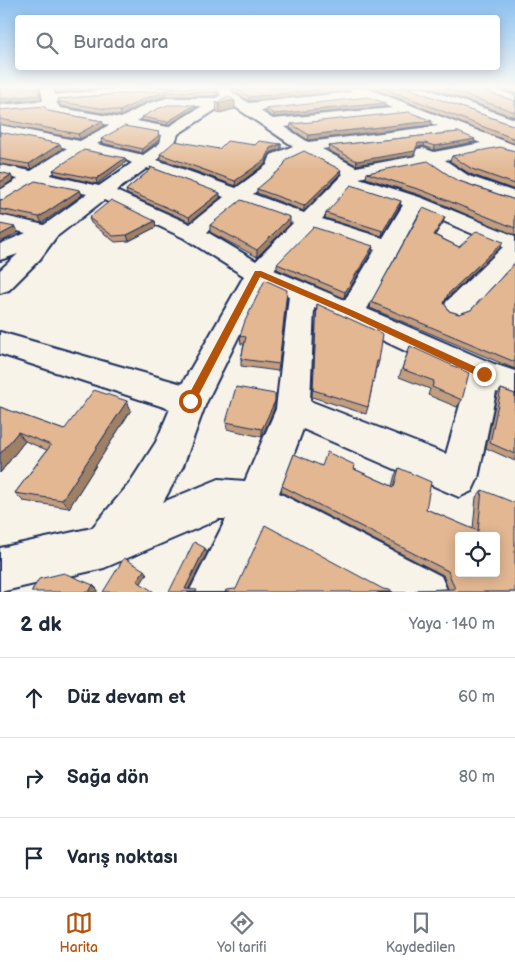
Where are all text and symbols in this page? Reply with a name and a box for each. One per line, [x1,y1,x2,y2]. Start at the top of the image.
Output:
search box [15,15,500,70]
icon: search [33,29,61,57]
text: Burada ara [73,31,169,54]
route end [473,363,496,386]
route start [179,390,202,413]
map controls [455,532,500,577]
button: locate [455,532,500,577]
text: 2 dk [20,612,62,637]
text: Yaya · 140 m [409,615,495,634]
icon: ahead [20,684,48,712]
text: Düz devam et [67,686,186,709]
text: 60 m [458,688,495,707]
icon: right [20,764,48,792]
text: Sağa dön [67,766,149,789]
text: 80 m [459,768,495,787]
icon: arrive [20,844,48,872]
text: Varış noktası [67,846,178,869]
tab: Harita [60,909,98,956]
tab: Yol tarifi [217,909,267,956]
tab: Kaydedilen [386,909,455,956]

